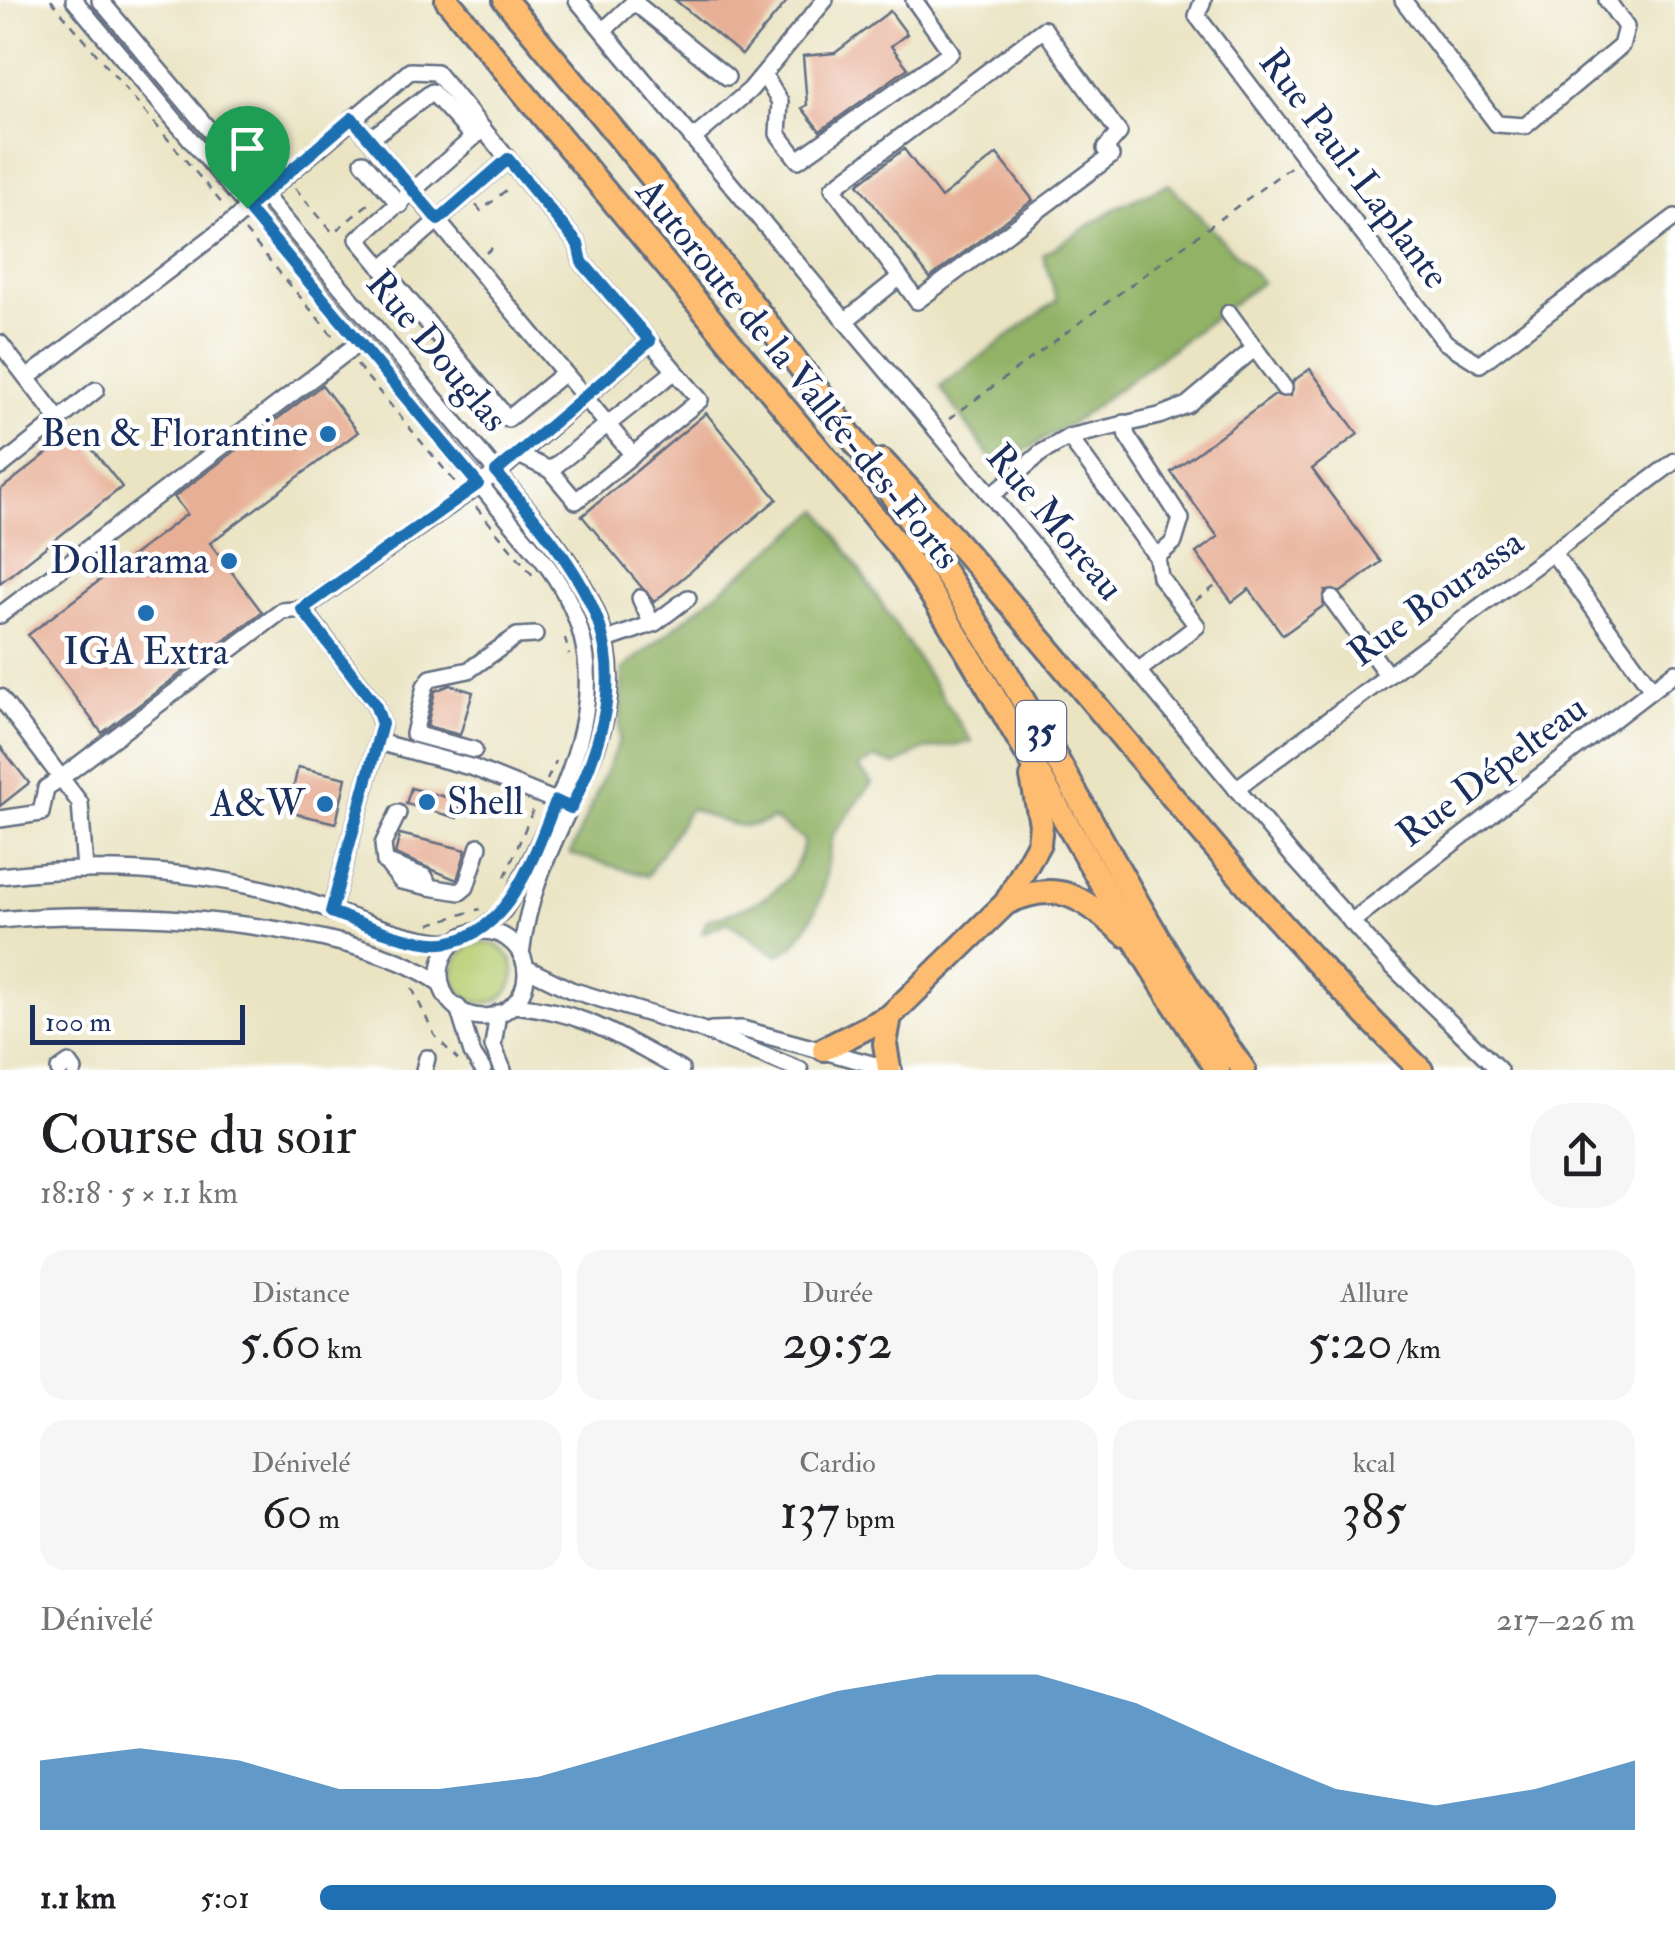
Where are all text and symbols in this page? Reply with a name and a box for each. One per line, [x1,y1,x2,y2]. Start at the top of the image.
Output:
street label: Rue Paul-Laplante [1248,40,1460,298]
pin [205,106,290,209]
icon: arrive [220,121,275,176]
street label: Autoroute de la Vallée-des-Forts [625,168,970,579]
street label: Rue Douglas [356,260,518,442]
place label: Ben & Florantine [41,410,308,458]
marker: Ben & Florantine [317,423,339,445]
street label: Rue Moreau [976,434,1134,610]
street label: Rue Bourassa [1339,518,1533,678]
place label: Dollarama [50,537,209,585]
marker: Dollarama [218,550,240,572]
marker: IGA Extra [135,602,157,624]
place label: IGA Extra [63,628,229,676]
street label: Rue Dépelteau [1388,684,1596,858]
road number: 35 [1016,701,1066,761]
place label: Shell [447,778,524,826]
place label: A&W [209,780,306,828]
marker: Shell [416,791,438,813]
marker: A&W [314,793,336,815]
scale bar [30,1000,245,1044]
text: 100 m [45,1005,111,1040]
text: Course du soir [40,1101,357,1170]
button: share [1530,1103,1635,1208]
text: 18:18 · 5 × 1.1 km [40,1173,238,1213]
text: Distance [252,1276,350,1311]
text: Durée [802,1276,873,1311]
text: Allure [1340,1276,1408,1311]
text: 5.60 [240,1311,321,1374]
text: 29:52 [782,1311,893,1374]
text: 5:20 [1307,1311,1393,1374]
text: km [321,1332,362,1367]
text: /km [1393,1332,1441,1367]
text: Dénivelé [252,1446,350,1481]
text: Cardio [799,1446,876,1481]
text: kcal [1353,1446,1396,1481]
text: 60 [262,1481,312,1544]
text: 137 [780,1481,840,1544]
text: 385 [1342,1481,1406,1544]
text: m [312,1502,340,1537]
text: bpm [840,1502,895,1537]
text: Dénivelé [40,1600,153,1640]
text: 217–226 m [1496,1600,1635,1640]
text: 1.1 km [40,1878,116,1918]
text: 5:01 [200,1878,250,1918]

